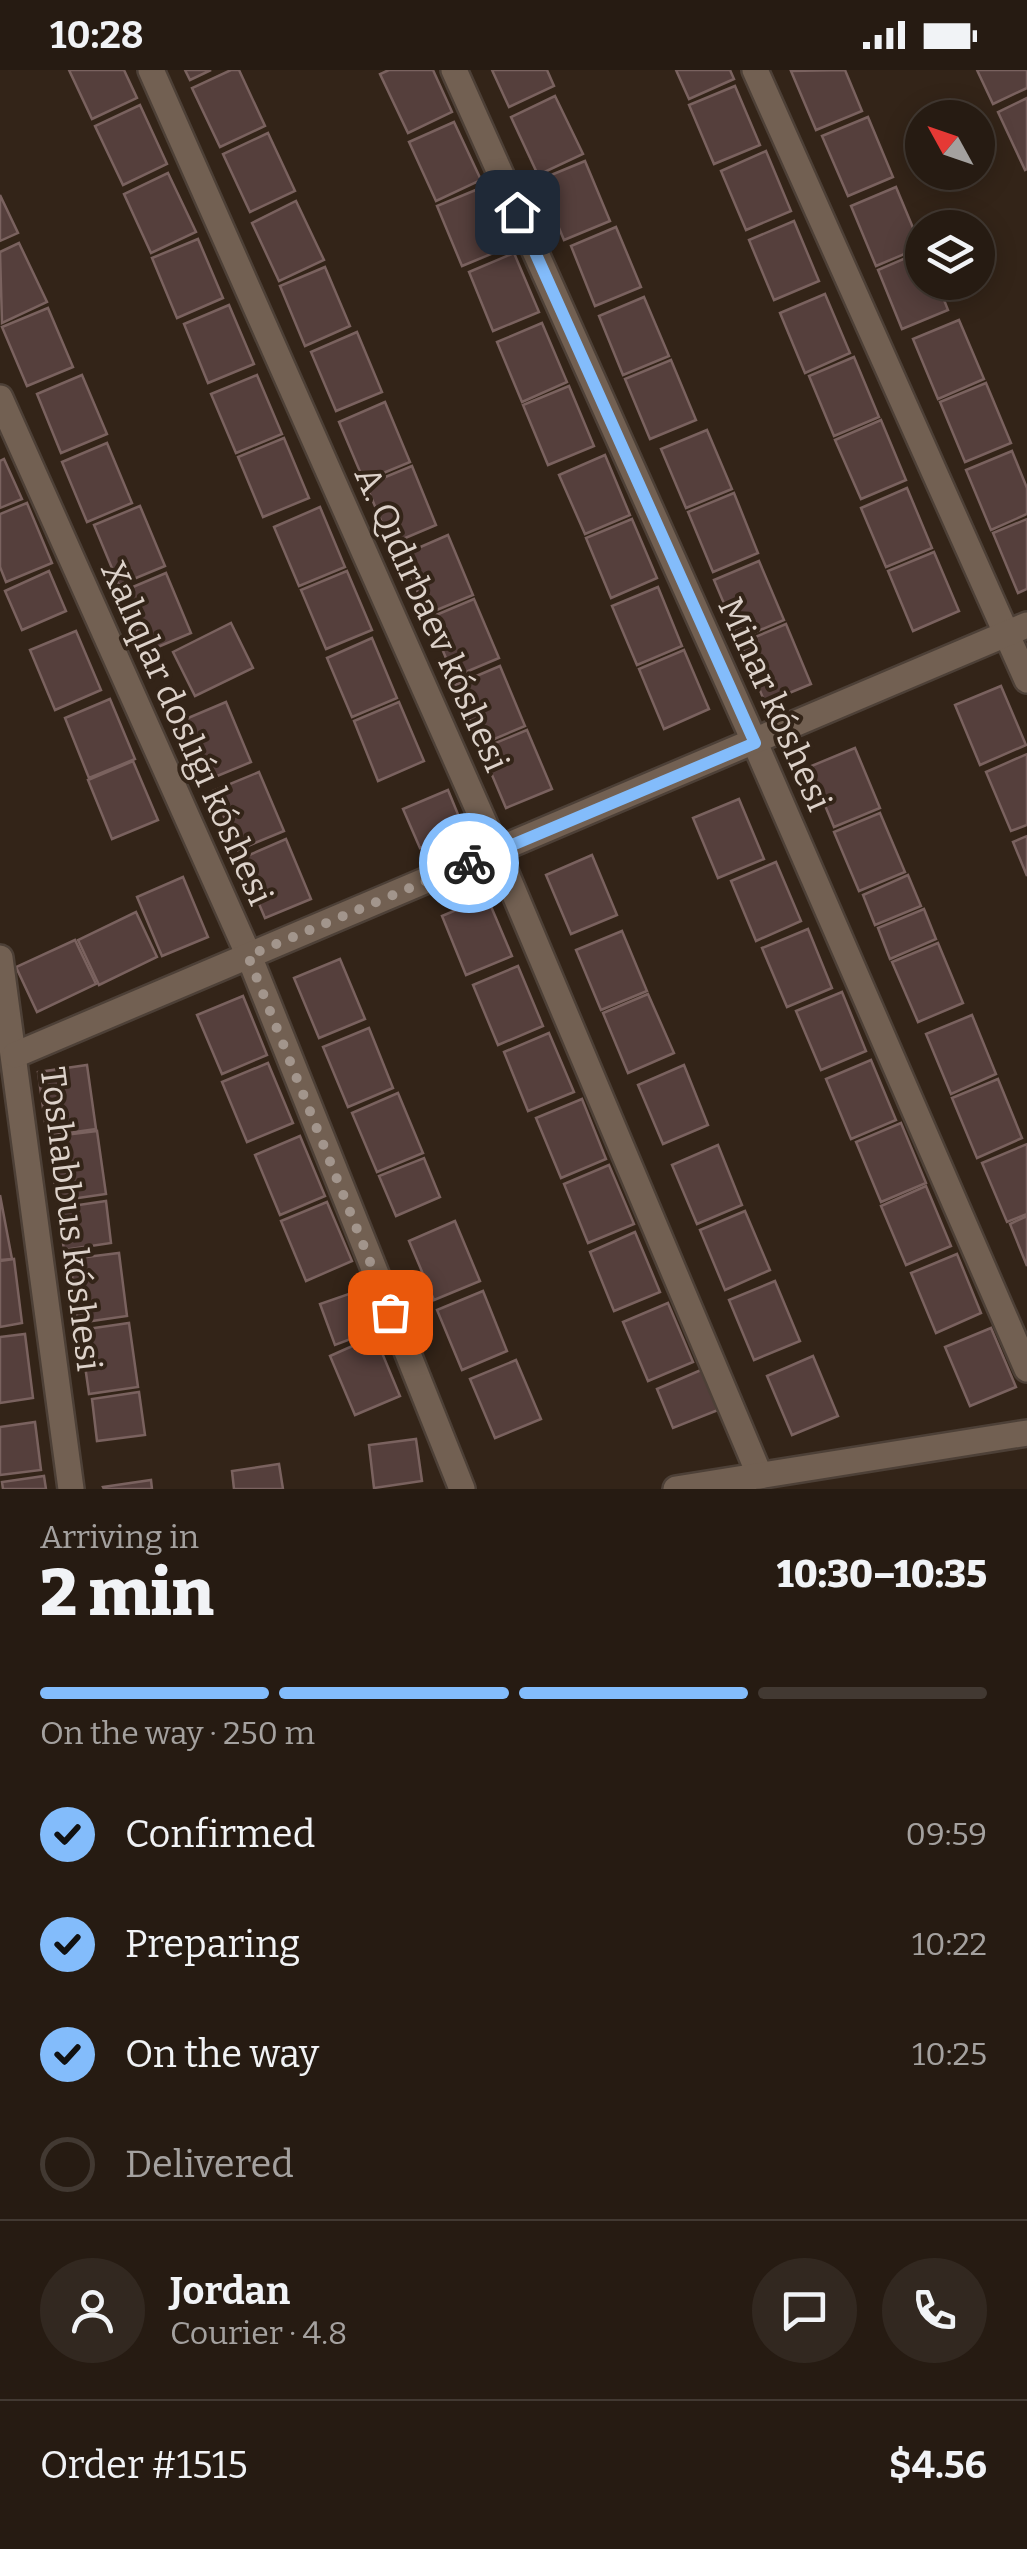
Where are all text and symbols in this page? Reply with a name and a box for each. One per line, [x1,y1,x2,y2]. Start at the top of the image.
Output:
text: 10:28 [50,12,144,58]
north arrow [905,100,995,190]
map controls [905,100,995,300]
pin [475,170,560,255]
icon: home [490,185,545,240]
button: layers [905,210,995,300]
street label: A. Qıdırbaev kóshesi [346,460,518,778]
street label: Xalıqlar doslıǵı kóshesi [92,554,282,912]
street label: Minar kóshesi [709,591,841,817]
courier [419,813,519,913]
icon: bike [442,836,497,891]
street label: Toshabbus kóshesi [32,1065,110,1373]
pin [348,1270,433,1355]
icon: bag [363,1285,418,1340]
text: Arriving in [40,1518,199,1556]
text: 10:30–10:35 [777,1551,987,1597]
text: 2 min [40,1554,214,1632]
text: On the way · 250 m [40,1714,315,1752]
icon: check [40,1807,95,1862]
text: Confirmed [125,1811,315,1857]
text: 09:59 [905,1815,987,1853]
icon: check [40,1917,95,1972]
text: Preparing [125,1921,300,1967]
text: 10:22 [912,1925,987,1963]
icon: check [40,2027,95,2082]
text: On the way [125,2031,319,2077]
text: 10:25 [912,2035,987,2073]
text: Delivered [125,2141,294,2187]
button: person [40,2258,145,2363]
button: chat [752,2258,857,2363]
button: phone [882,2258,987,2363]
text: Jordan [170,2268,290,2314]
text: Courier · 4.8 [170,2314,347,2352]
text: Order #1515 [40,2442,248,2488]
text: $4.56 [889,2442,987,2488]

